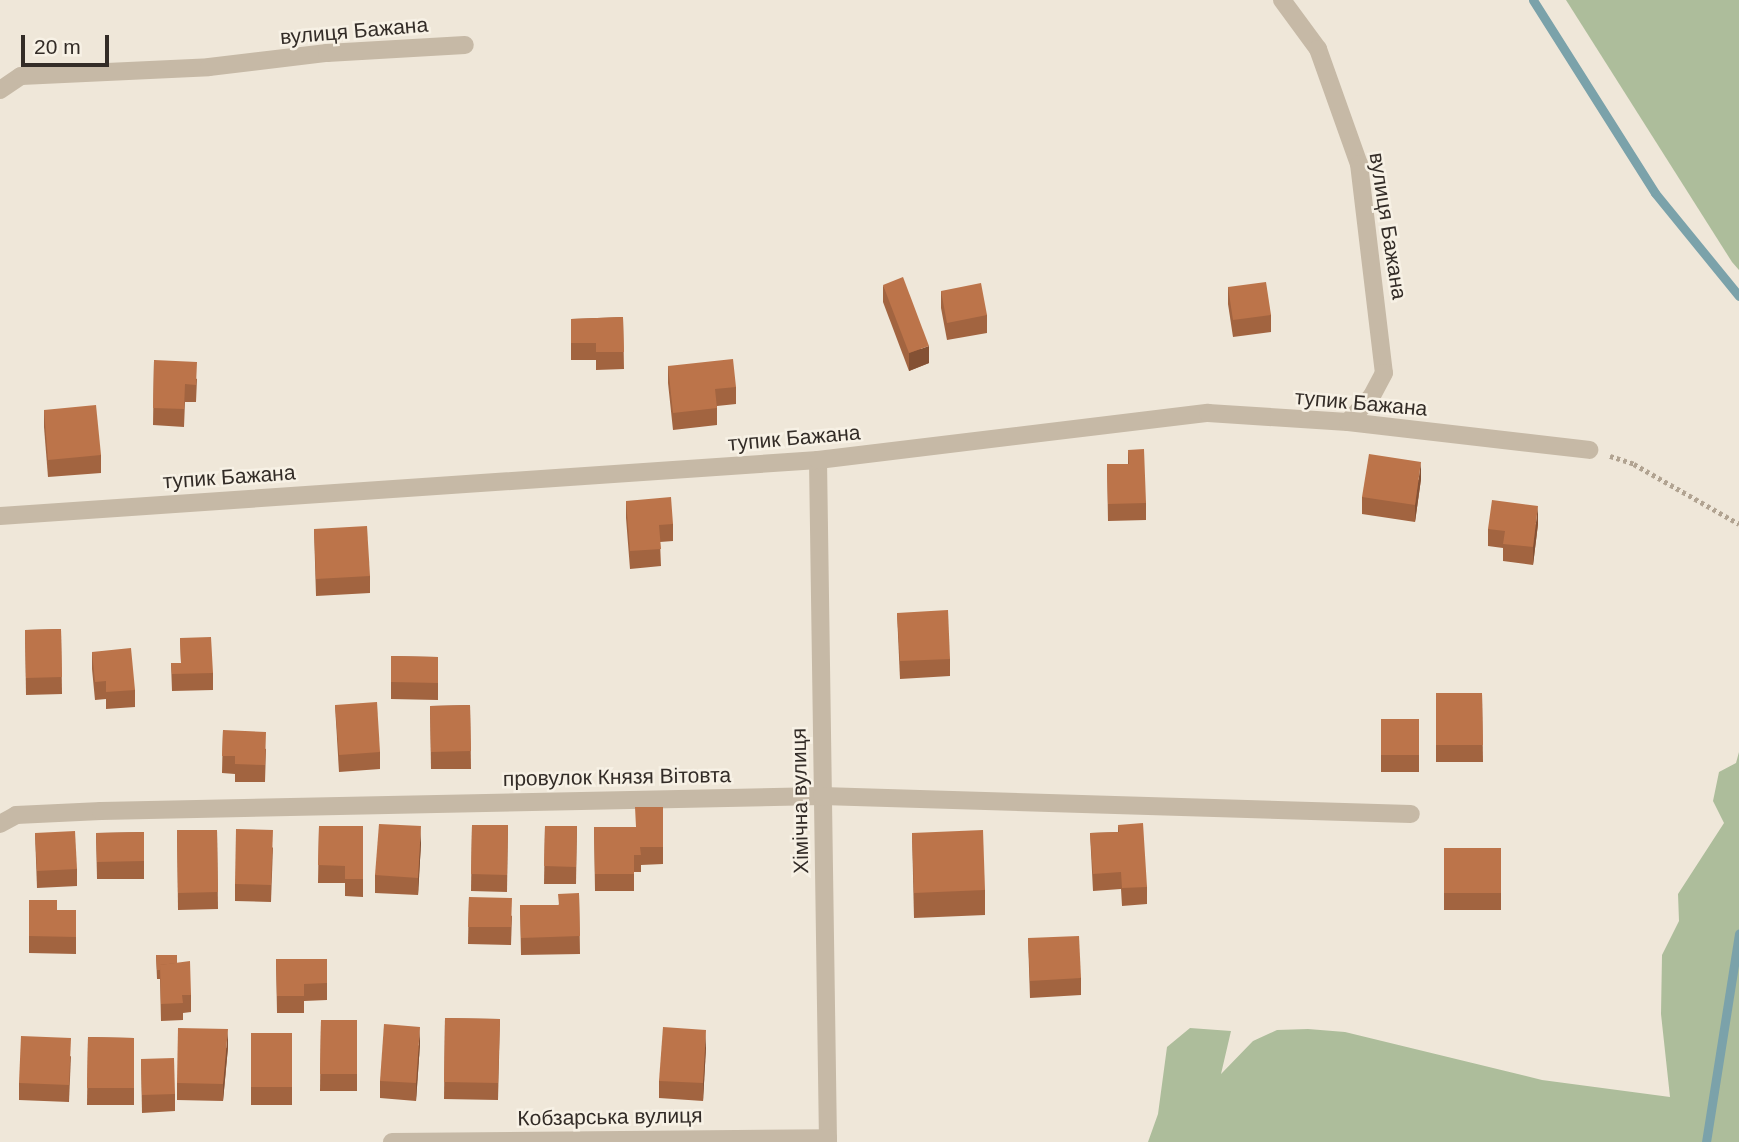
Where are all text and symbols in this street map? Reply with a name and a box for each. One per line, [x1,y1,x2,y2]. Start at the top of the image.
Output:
street label: вулиця Бажана [279,12,429,50]
scale bar [24,21,112,65]
text: 20 m [34,35,81,58]
street label: вулиця Бажана [1364,151,1412,301]
street label: тупик Бажана [1294,385,1428,421]
street label: тупик Бажана [727,420,861,456]
street label: тупик Бажана [162,460,296,494]
street label: Хімічна вулиця [786,728,814,874]
street label: провулок Князя Вітовта [503,762,731,792]
street label: Кобзарська вулиця [517,1103,703,1131]

